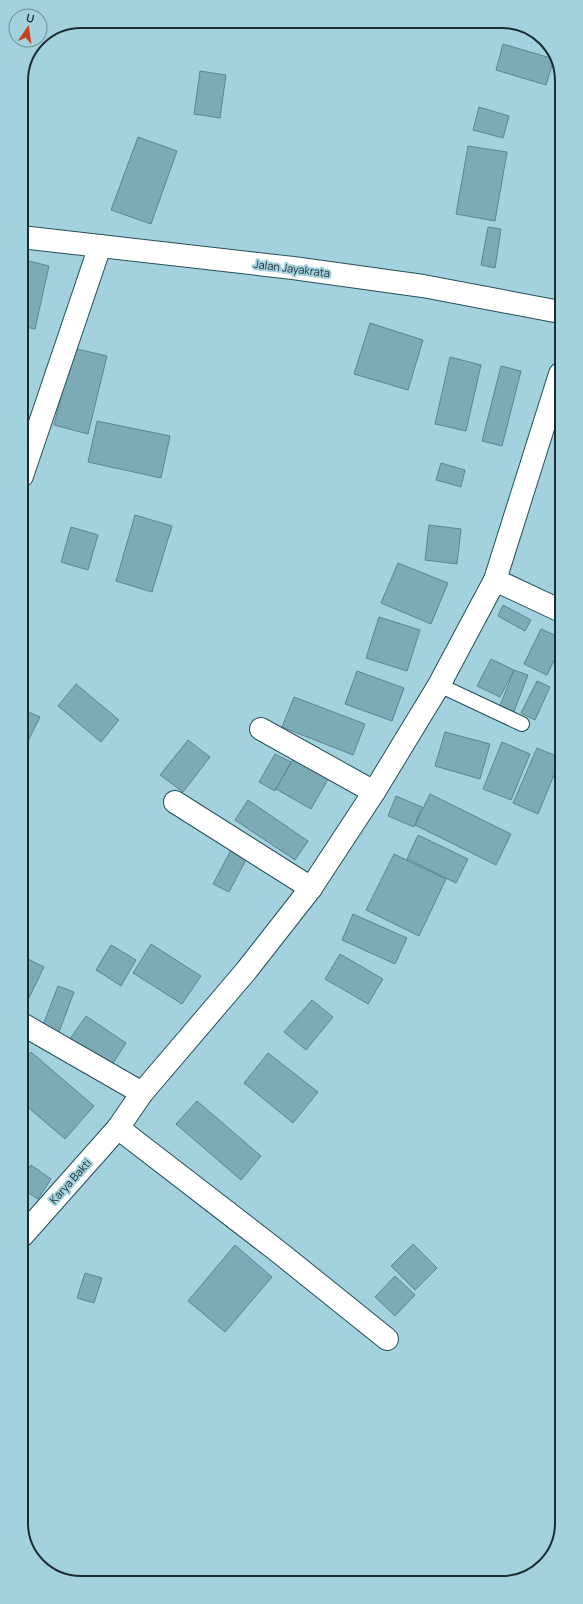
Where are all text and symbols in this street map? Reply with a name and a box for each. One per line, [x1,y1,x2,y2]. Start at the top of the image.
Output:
north arrow [8,8,48,48]
text: U [25,10,36,26]
street label: Jalan Jayakrata [253,256,331,280]
street label: Karya Bakti [46,1155,94,1207]

